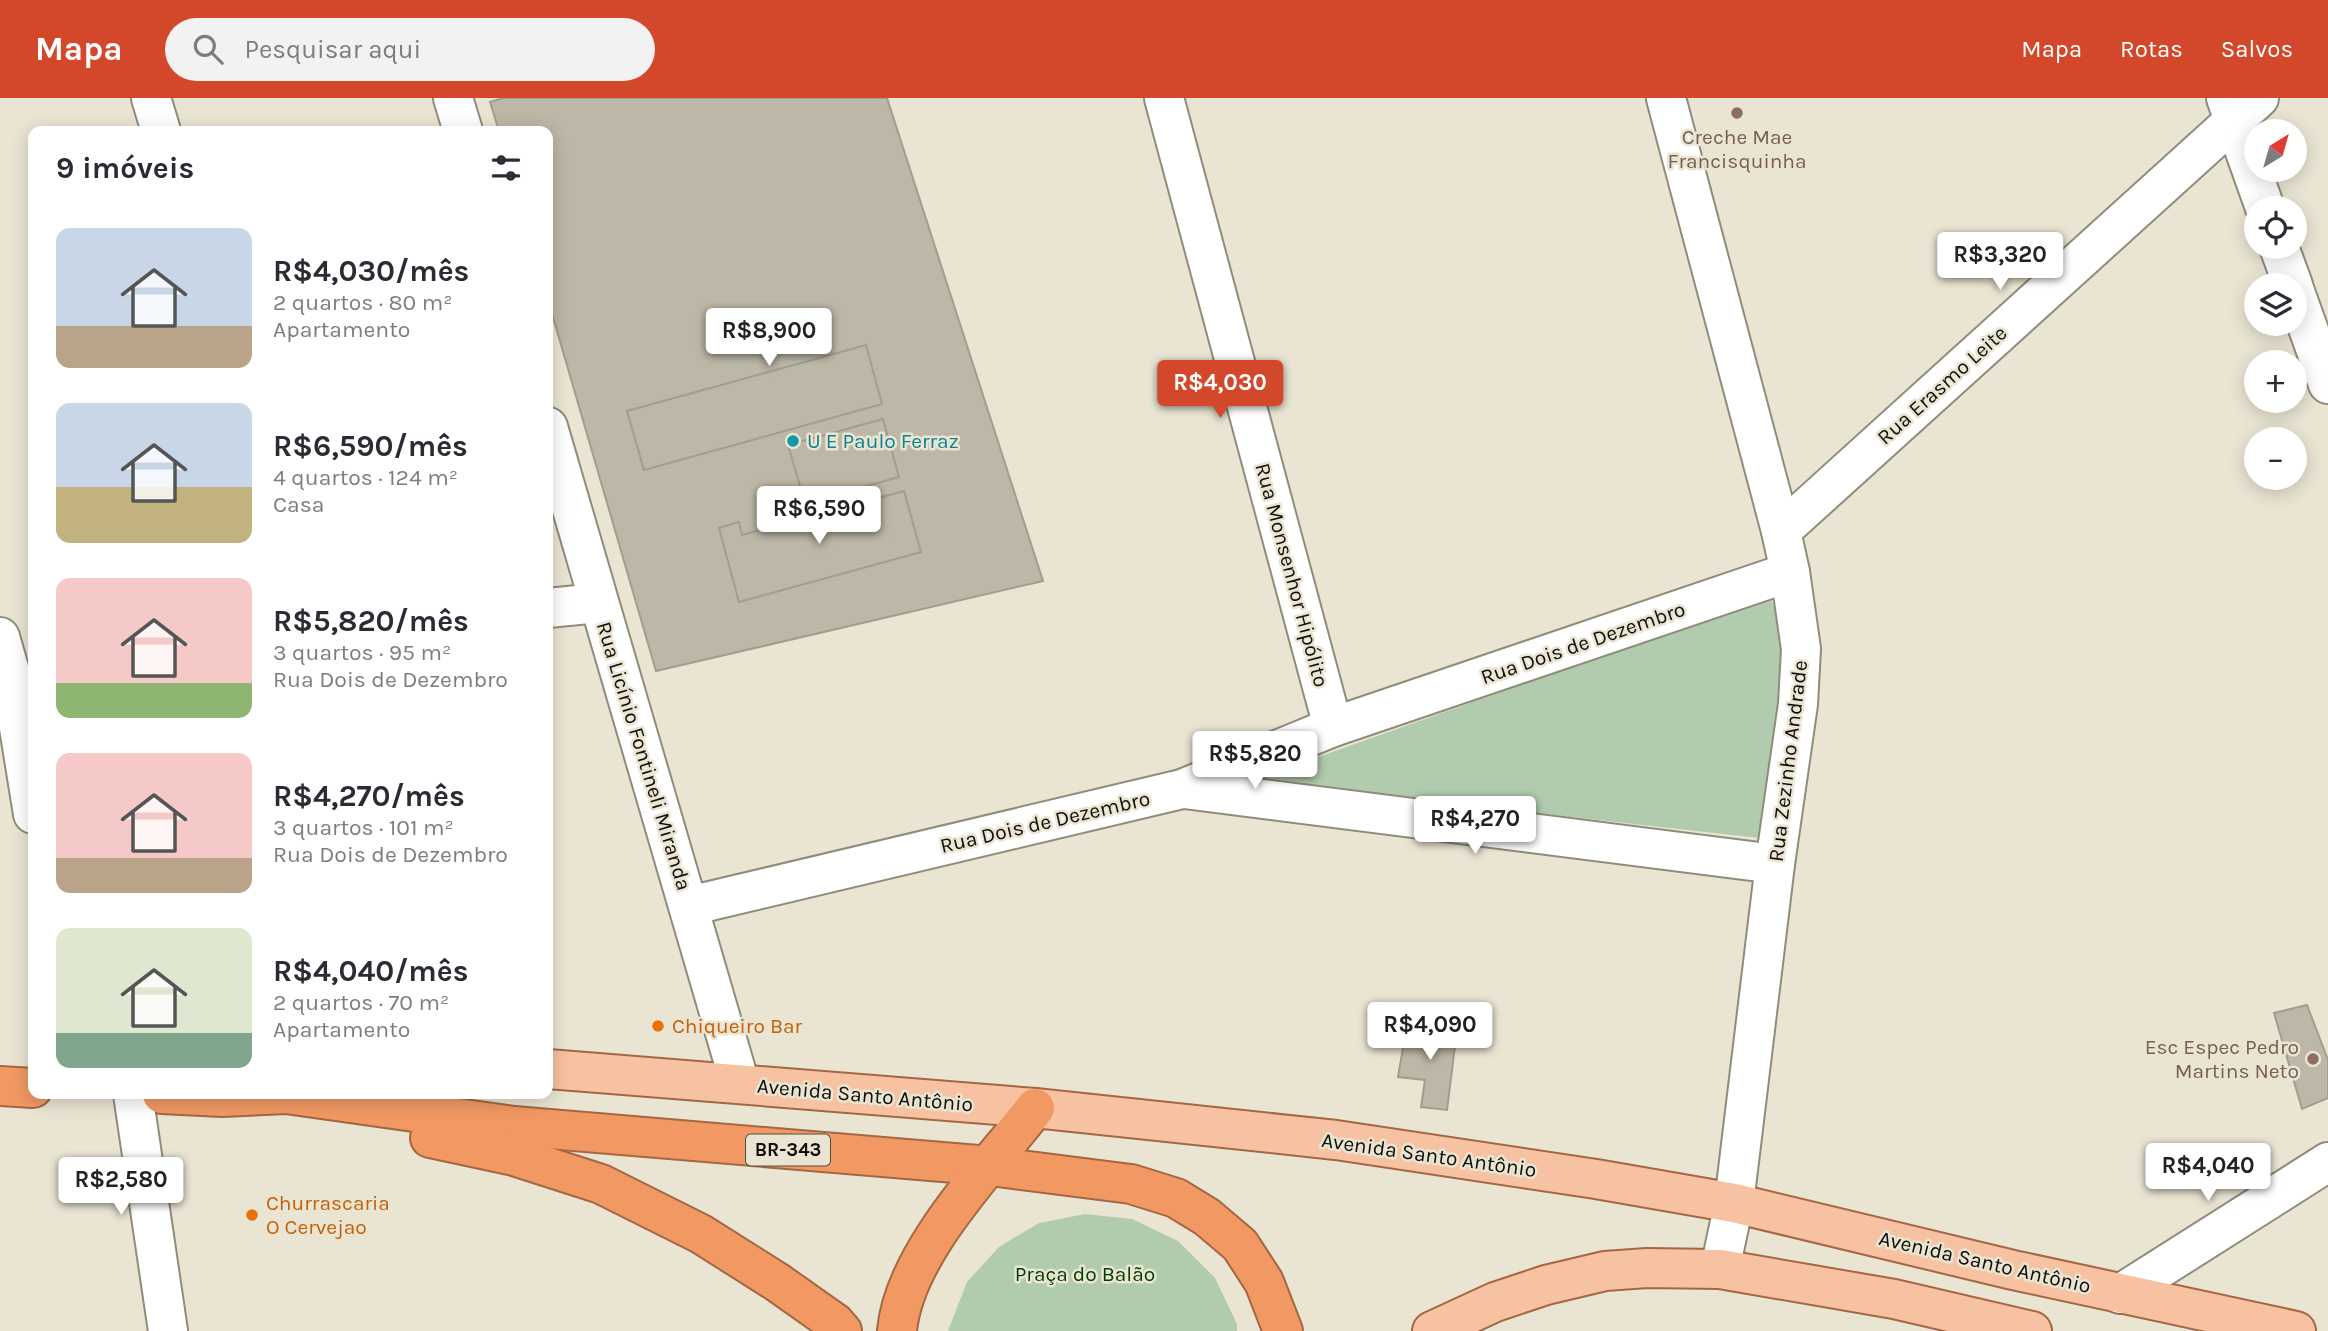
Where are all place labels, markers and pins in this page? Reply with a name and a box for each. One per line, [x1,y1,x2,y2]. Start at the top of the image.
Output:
marker: Creche Mae Francisquinha [1729,105,1745,121]
place label: Creche Mae Francisquinha [1667,125,1807,173]
pin: R$3,320 [1935,232,2065,292]
pin: R$8,900 [704,308,834,368]
pin: R$4,030 [1155,360,1285,420]
place label: U E Paulo Ferraz [807,429,959,453]
marker: U E Paulo Ferraz [785,433,801,449]
pin: R$6,590 [754,486,884,546]
pin: R$5,820 [1190,732,1320,791]
pin: R$4,270 [1410,796,1540,856]
pin: R$4,090 [1365,1002,1495,1062]
place label: Chiqueiro Bar [672,1014,803,1038]
marker: Chiqueiro Bar [650,1018,666,1034]
place label: Esc Espec Pedro Martins Neto [2145,1035,2299,1083]
marker: Esc Espec Pedro Martins Neto [2305,1051,2321,1067]
pin: R$4,040 [2143,1144,2273,1203]
pin: R$2,580 [56,1158,186,1217]
place label: Churrascaria O Cervejao [266,1191,390,1239]
marker: Churrascaria O Cervejao [244,1207,260,1223]

